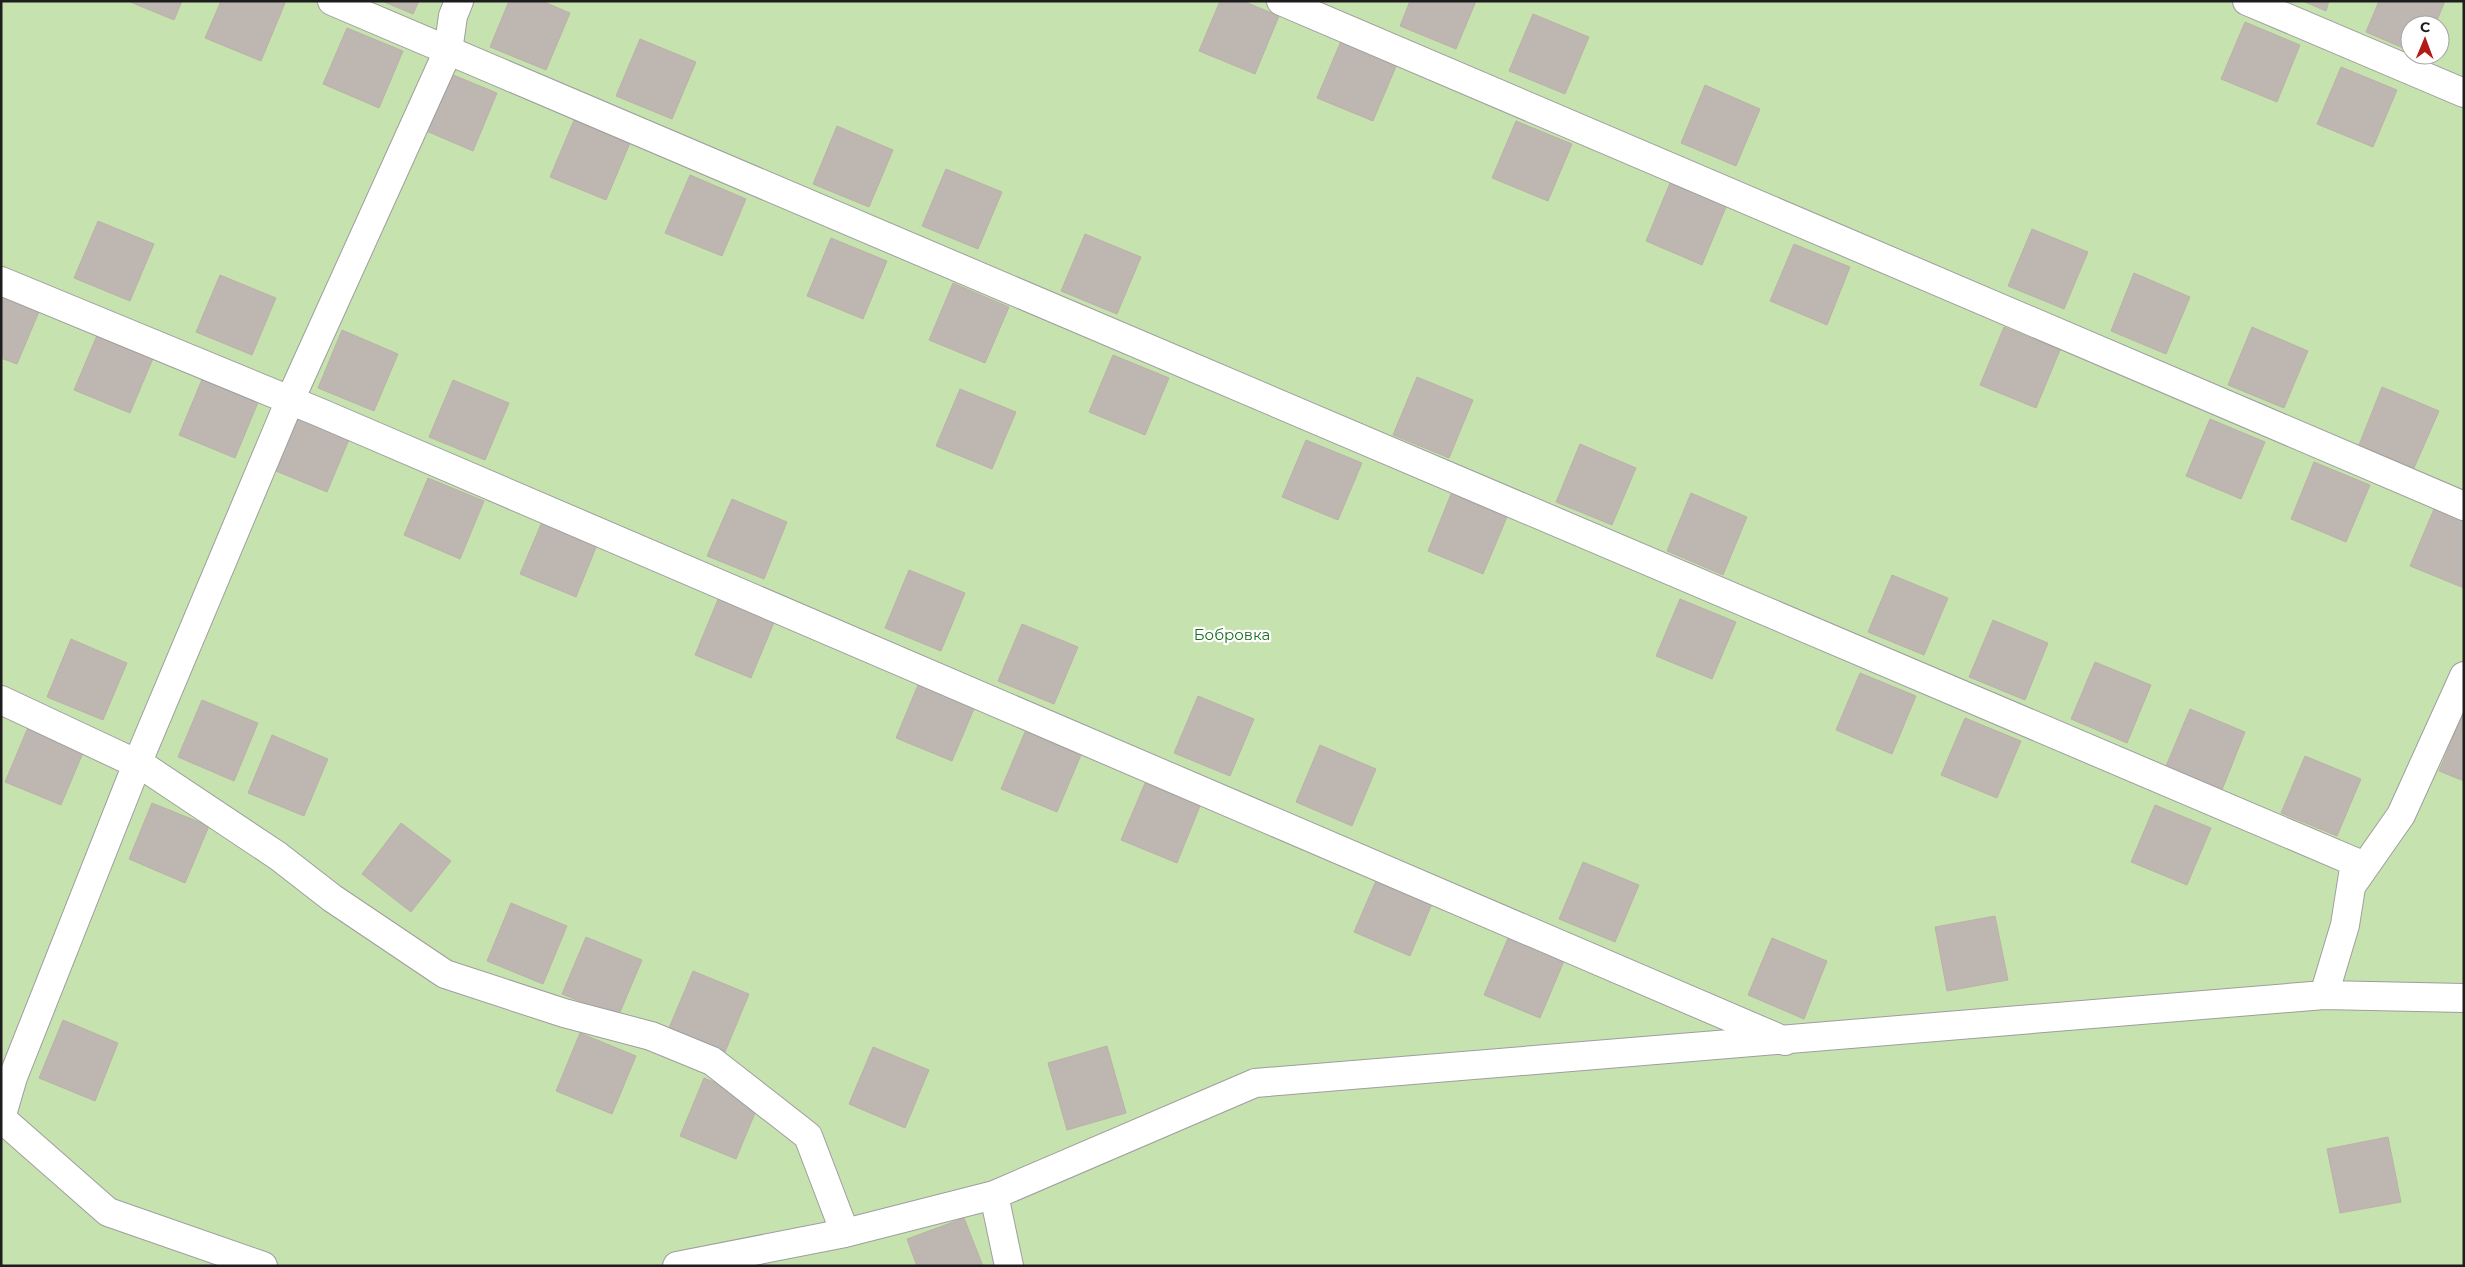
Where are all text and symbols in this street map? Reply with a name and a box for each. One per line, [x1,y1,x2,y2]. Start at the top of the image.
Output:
north arrow [2400,15,2450,65]
text: С [2420,18,2430,36]
park label: Бобровка [1194,625,1270,644]

